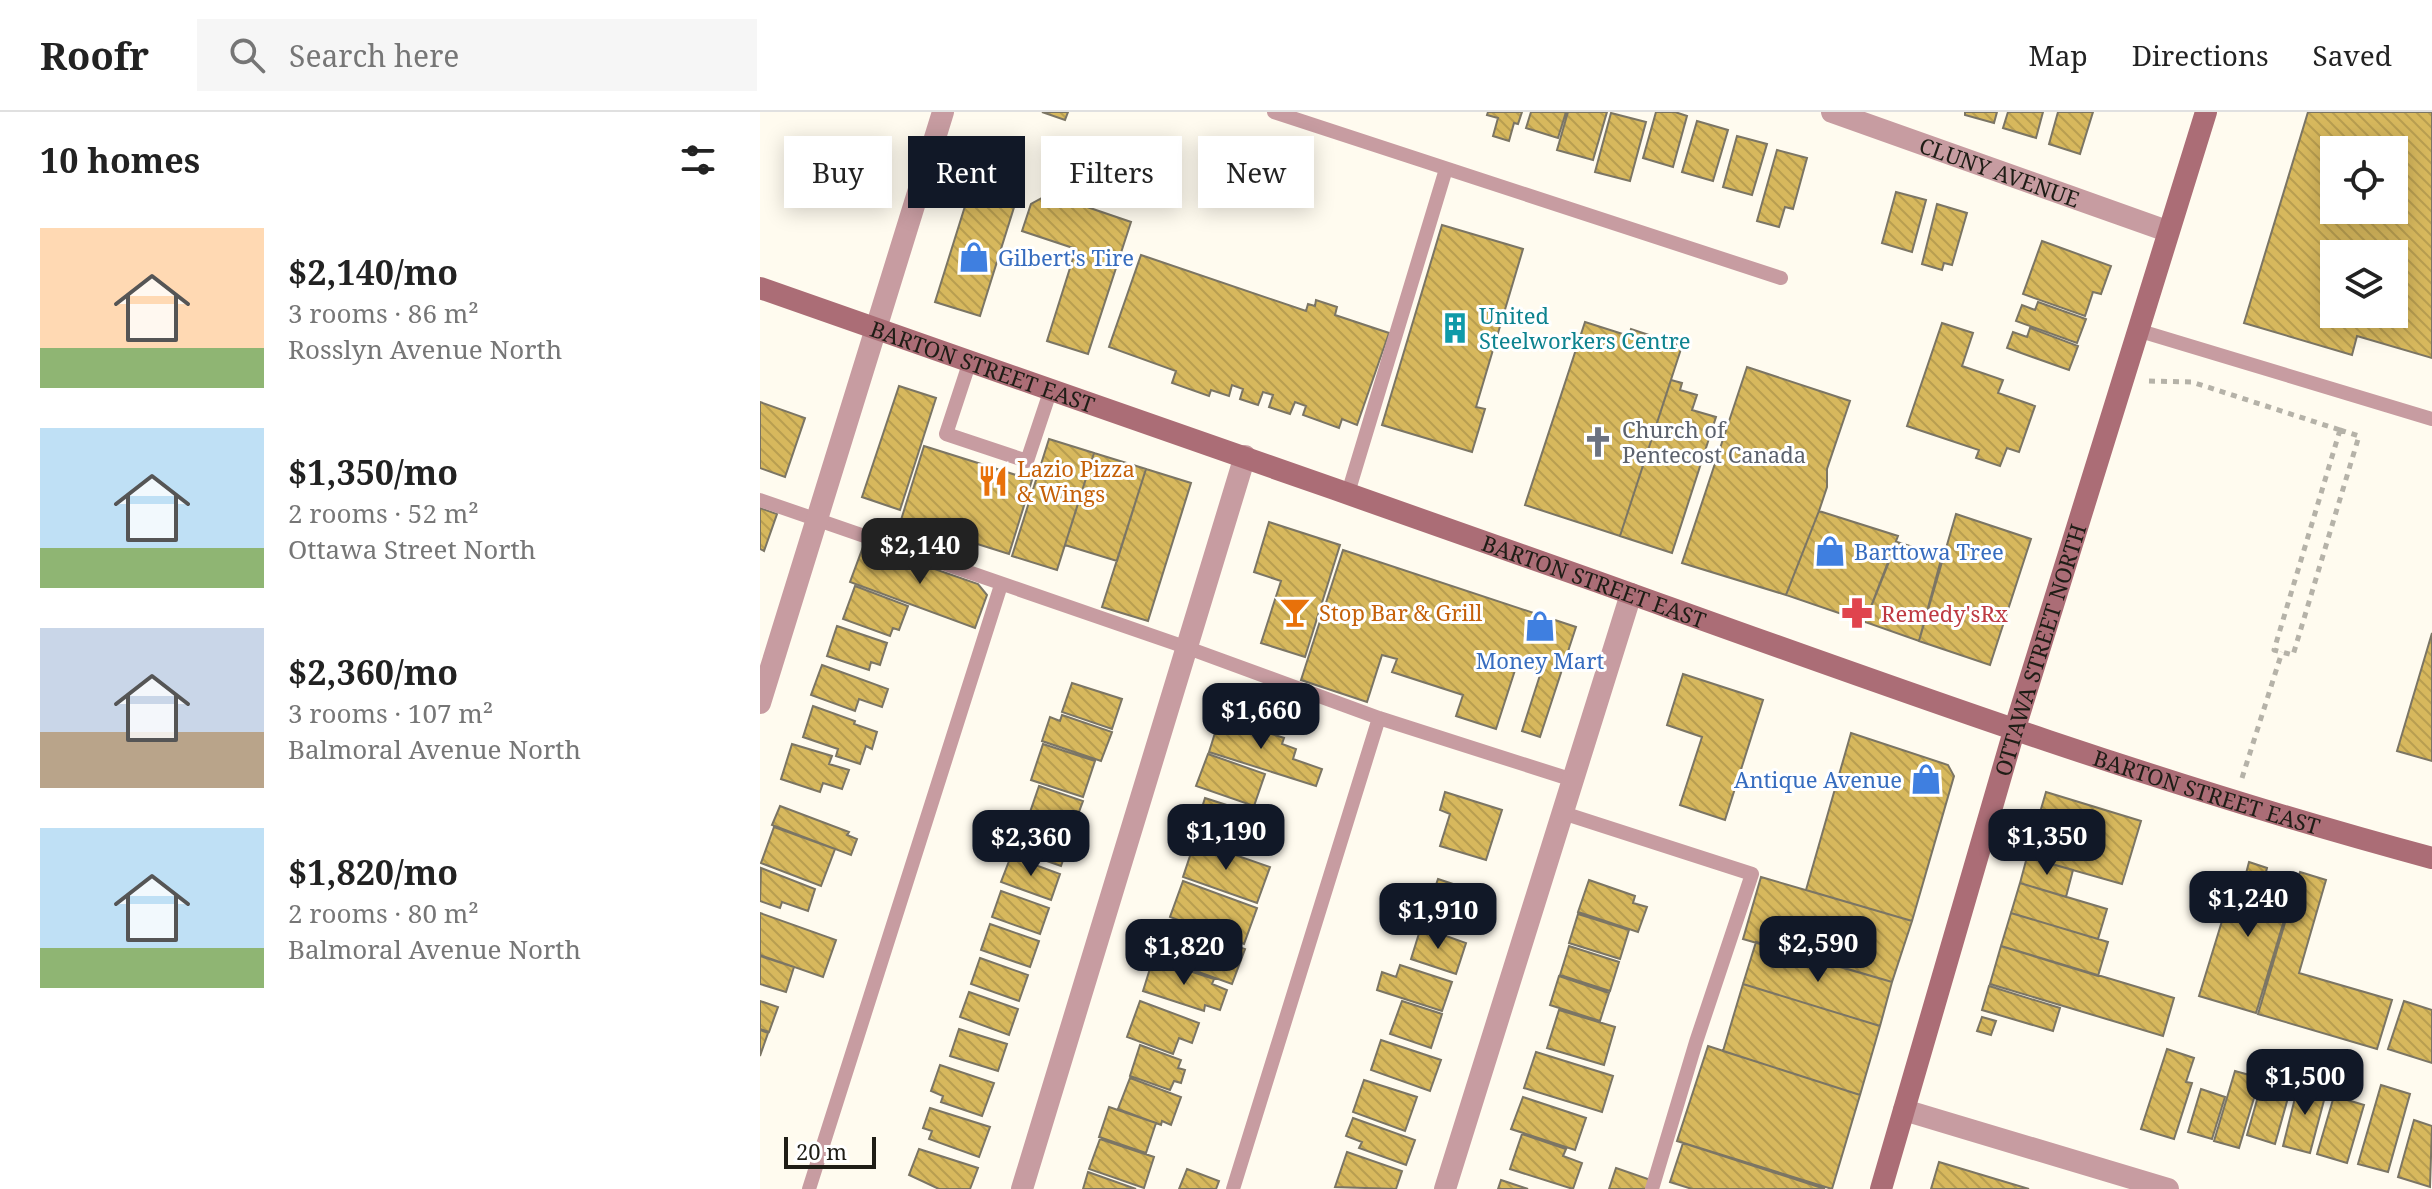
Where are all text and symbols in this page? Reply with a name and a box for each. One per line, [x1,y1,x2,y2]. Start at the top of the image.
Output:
search box [197,19,757,91]
text: Roofr [40,29,149,81]
icon: search [225,33,269,77]
text: Search here [289,35,459,76]
text: Map [2028,36,2088,74]
text: Directions [2132,36,2269,74]
text: Saved [2313,36,2392,74]
street label: CLUNY AVENUE [1916,129,2084,214]
chip: Buy [784,136,892,208]
chip: Rent [908,136,1025,208]
chip: Filters [1041,136,1182,208]
chip: New [1198,136,1314,208]
map controls [2320,136,2408,328]
button: locate [2320,136,2408,224]
text: 10 homes [40,137,200,183]
icon: filters [676,138,720,182]
shop icon: Gilbert's Tire [957,240,991,274]
button: layers [2320,240,2408,328]
place label: Gilbert's Tire [998,242,1134,272]
text: $2,140/mo [288,249,458,295]
icon: home [104,260,200,356]
text: 3 rooms · 86 m² [288,295,479,331]
place label: United Steelworkers Centre [1479,300,1691,355]
building icon: United Steelworkers Centre [1438,311,1472,345]
street label: BARTON STREET EAST [866,313,1099,419]
text: Rosslyn Avenue North [288,331,562,367]
place label: Church of Pentecost Canada [1622,414,1806,469]
church icon: Church of Pentecost Canada [1581,425,1615,459]
text: $1,350/mo [288,449,458,495]
place label: Lazio Pizza & Wings [1017,453,1135,508]
icon: home [104,460,200,556]
restaurant icon: Lazio Pizza & Wings [976,464,1010,498]
text: 2 rooms · 52 m² [288,495,479,531]
pin: $2,140 [855,518,985,586]
street label: OTTAWA STREET NORTH [1987,520,2092,780]
text: $2,140 [879,526,961,562]
street label: BARTON STREET EAST [1478,527,1711,635]
text: Ottawa Street North [288,531,536,567]
shop icon: Barttowa Tree [1813,534,1847,568]
place label: Barttowa Tree [1854,536,2004,566]
bar icon: Stop Bar & Grill [1278,595,1312,629]
pharmacy icon: Remedy'sRx [1840,596,1874,630]
place label: Stop Bar & Grill [1319,597,1482,627]
place label: Remedy'sRx [1881,598,2008,628]
shop icon: Money Mart [1523,609,1557,643]
place label: Money Mart [1476,645,1605,675]
text: $2,360/mo [288,649,458,695]
icon: home [104,660,200,756]
pin: $1,660 [1196,683,1326,751]
text: $1,660 [1220,691,1302,727]
text: 3 rooms · 107 m² [288,695,493,731]
text: Balmoral Avenue North [288,731,581,767]
street label: BARTON STREET EAST [2090,742,2324,841]
shop icon: Antique Avenue [1909,762,1943,796]
place label: Antique Avenue [1734,764,1902,794]
pin: $1,190 [1161,804,1291,872]
pin: $1,350 [1982,809,2112,877]
pin: $2,360 [966,810,1096,878]
text: $1,190 [1185,812,1267,848]
text: $1,350 [2006,817,2088,853]
text: $2,360 [990,818,1072,854]
text: $1,820/mo [288,849,458,895]
icon: home [104,860,200,956]
pin: $1,240 [2183,871,2313,939]
text: $1,240 [2207,879,2289,915]
pin: $1,910 [1373,883,1503,951]
text: $1,910 [1397,891,1479,927]
text: 2 rooms · 80 m² [288,895,479,931]
pin: $2,590 [1753,916,1883,984]
pin: $1,820 [1119,919,1249,987]
text: $2,590 [1777,924,1859,960]
text: $1,820 [1143,927,1225,963]
text: Balmoral Avenue North [288,931,581,967]
pin: $1,500 [2240,1049,2370,1117]
text: $1,500 [2264,1057,2346,1093]
scale bar [784,1133,876,1169]
text: 20 m [796,1136,847,1166]

